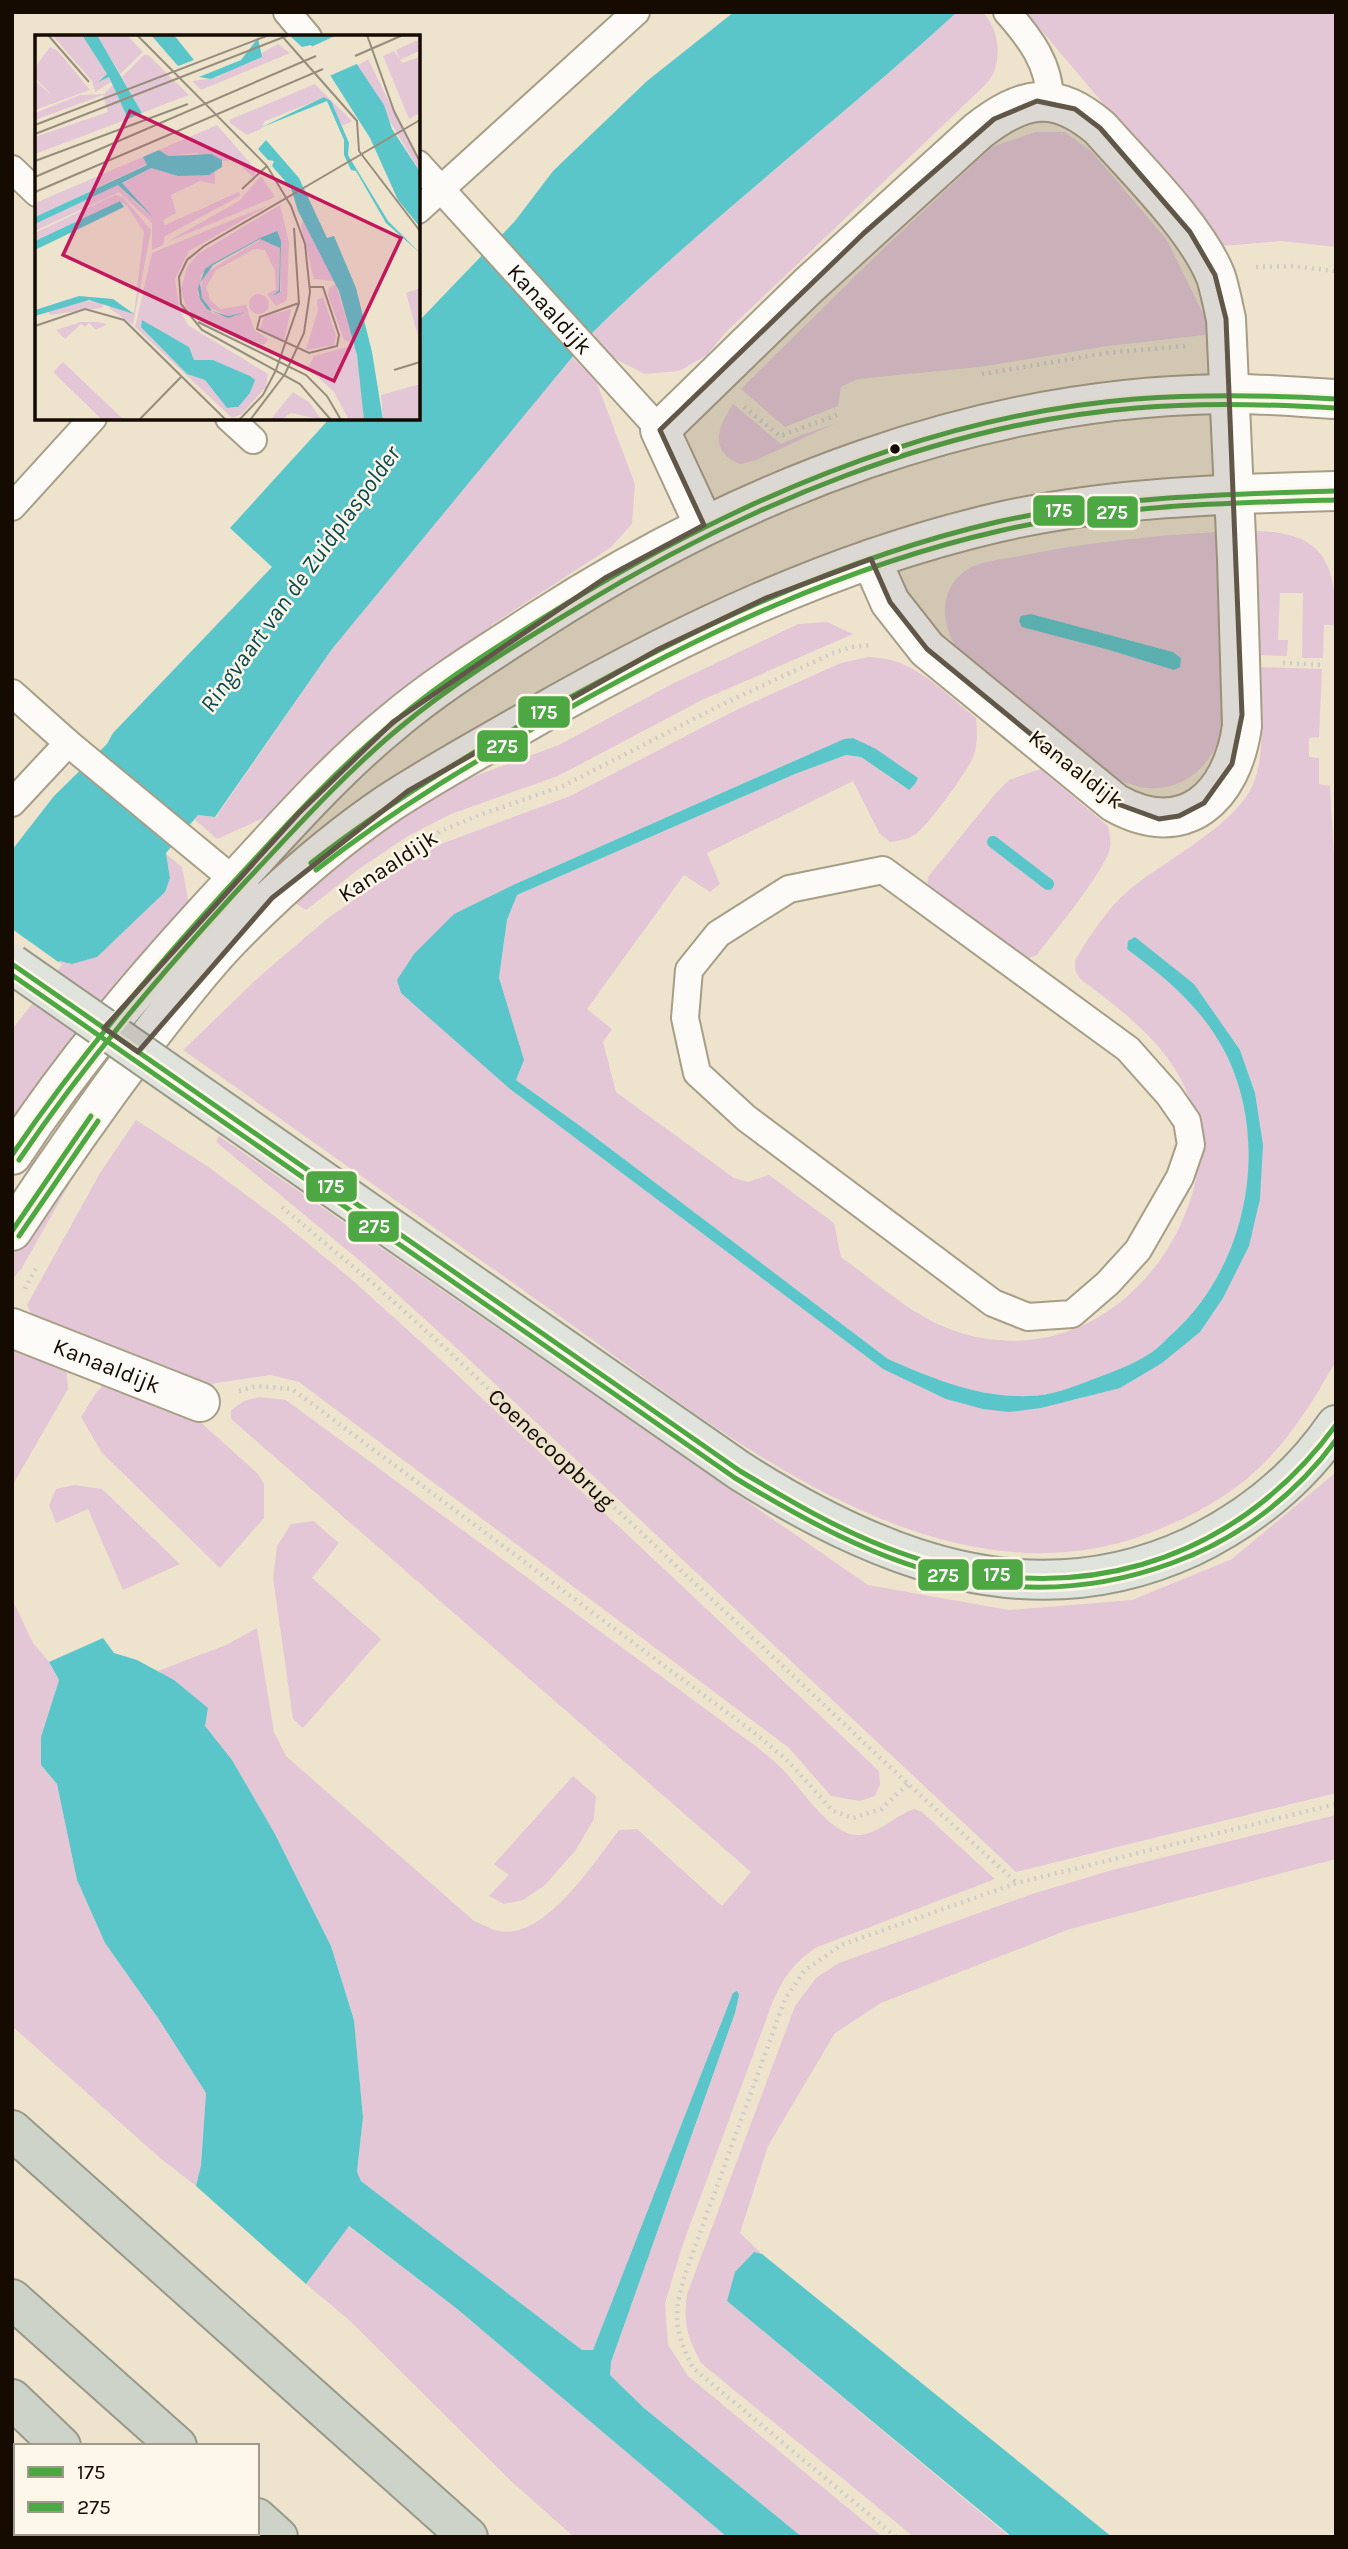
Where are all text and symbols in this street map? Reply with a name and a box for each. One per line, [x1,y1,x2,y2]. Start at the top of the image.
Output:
inset map [35,35,420,420]
street label: Kanaaldijk [502,258,598,360]
water label: Ringvaart van de Zuidplaspolder [194,440,406,718]
unlabelled marker [888,442,902,456]
line badge: 175 [1032,494,1086,527]
line badge: 275 [1086,495,1139,529]
text: 175 [1045,500,1073,522]
text: 275 [1096,502,1128,524]
line badge: 175 [517,695,571,729]
text: 175 [530,702,558,724]
street label: Kanaaldijk [1023,724,1129,814]
line badge: 275 [476,729,529,763]
text: 275 [486,736,518,758]
street label: Kanaaldijk [333,824,443,908]
line badge: 175 [305,1170,358,1203]
text: 175 [317,1176,345,1198]
line badge: 275 [347,1210,400,1243]
text: 275 [358,1216,390,1238]
street label: Kanaaldijk [49,1332,164,1399]
street label: Coenecoopbrug [483,1382,620,1514]
line badge: 275 [917,1558,970,1592]
line badge: 175 [971,1558,1024,1591]
text: 175 [983,1564,1011,1586]
text: 275 [927,1565,959,1587]
legend [14,2444,259,2535]
text: 175 [77,2460,106,2484]
text: 275 [77,2495,111,2519]

